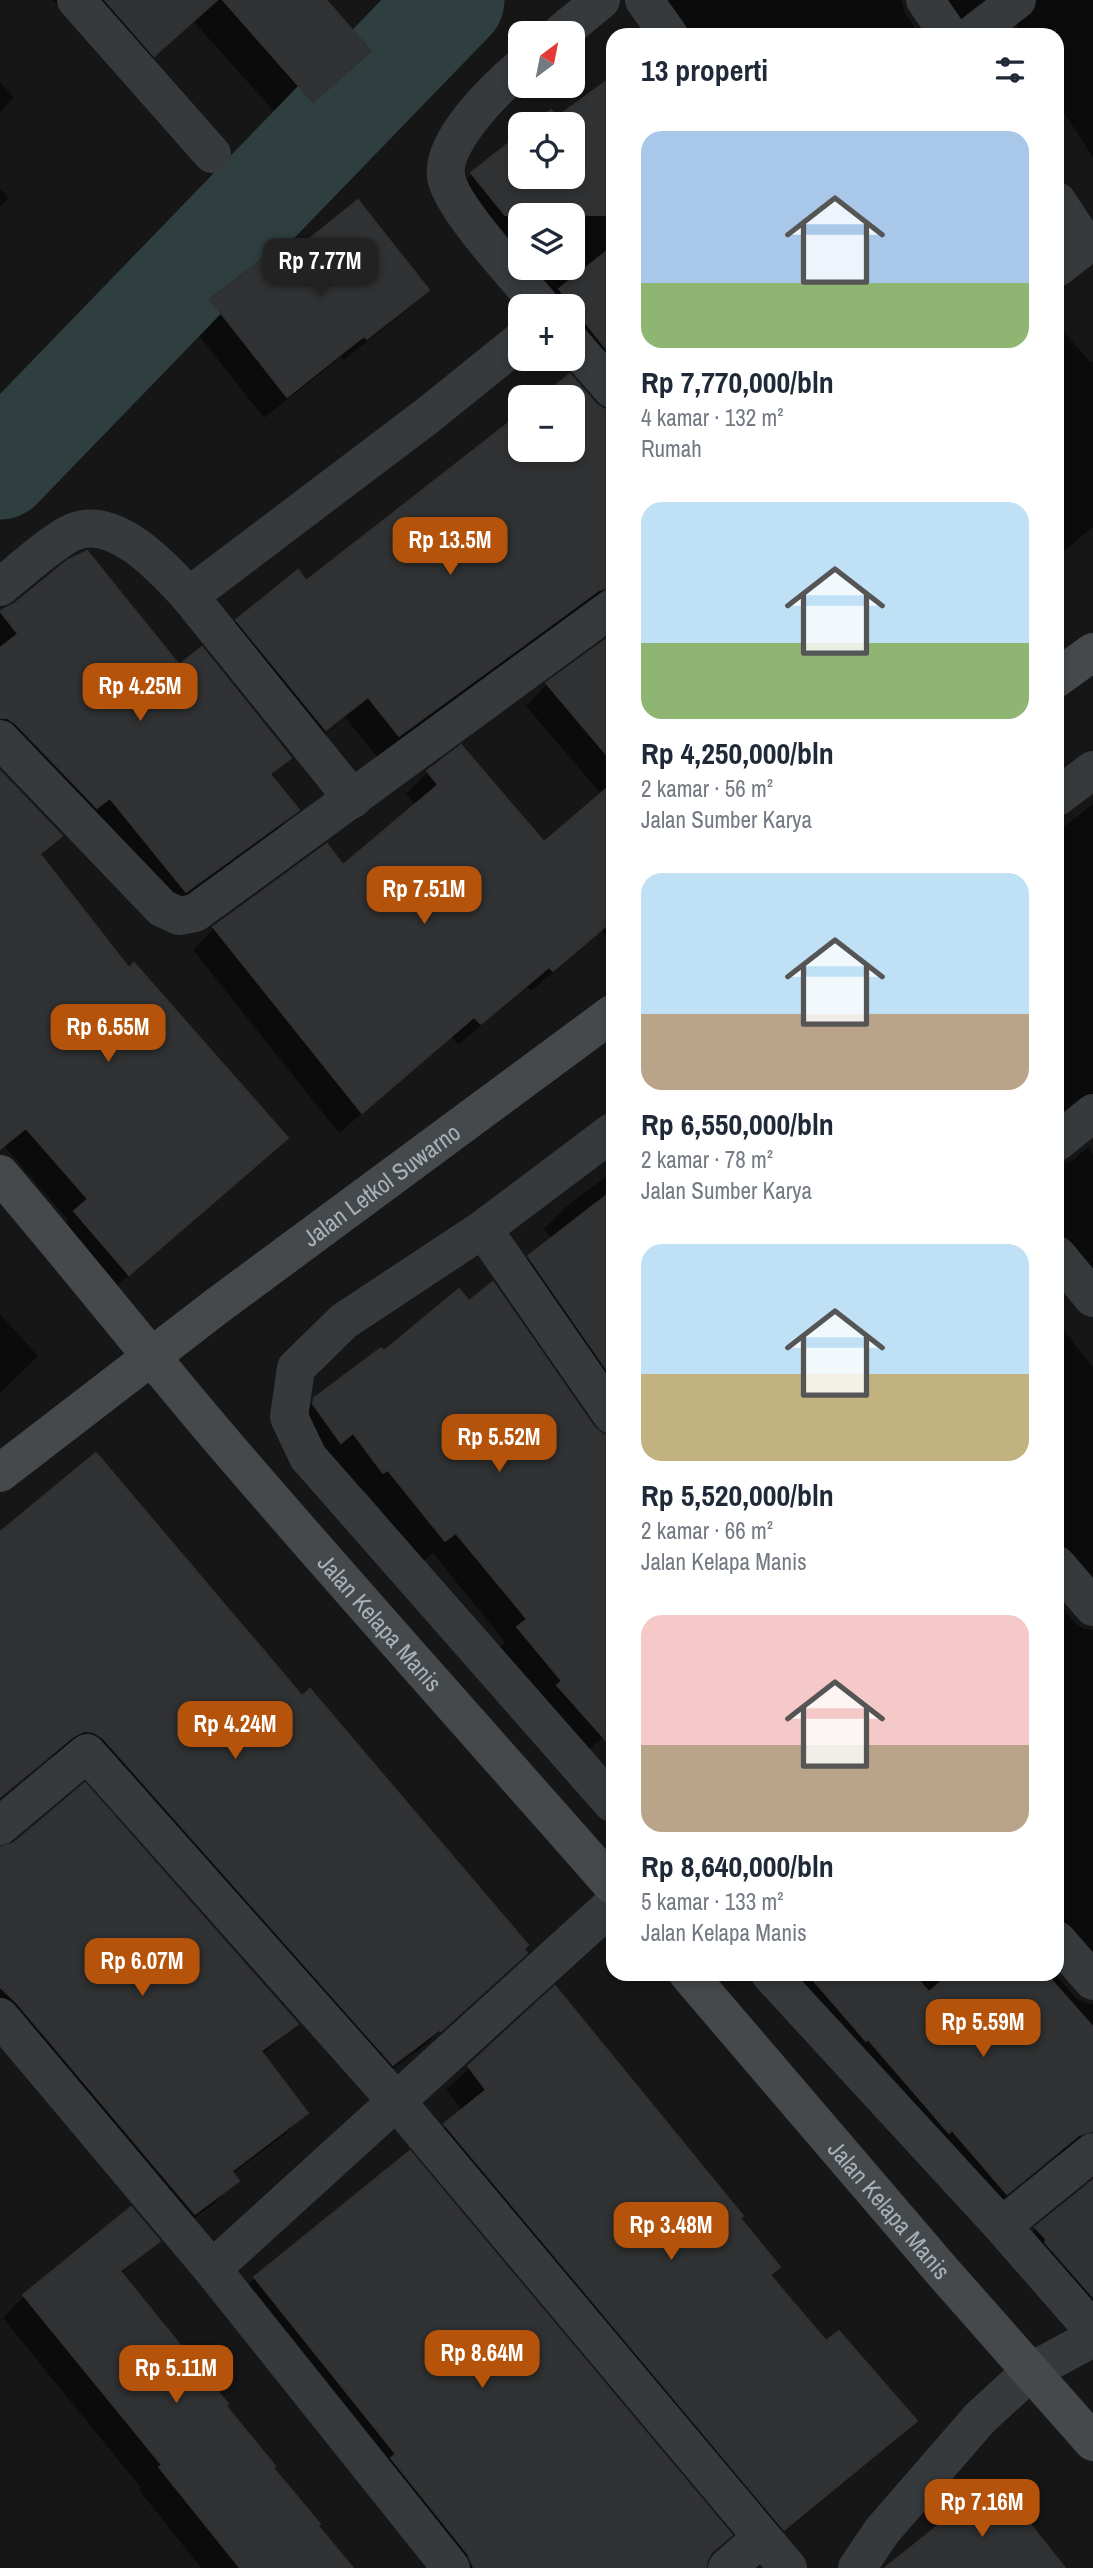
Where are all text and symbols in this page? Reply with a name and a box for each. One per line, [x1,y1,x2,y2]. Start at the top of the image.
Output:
north arrow [508,21,584,98]
map controls [508,21,585,462]
text: 13 properti [641,50,768,90]
icon: filters [991,51,1029,89]
button: locate [508,112,585,189]
icon: home [772,177,898,303]
button: layers [508,203,585,280]
pin: Rp 7.77M [248,238,392,298]
text: Rp 7.77M [279,245,361,276]
button: + [508,294,585,371]
text: Rp 7,770,000/bln [641,362,834,402]
button: − [508,385,585,462]
text: 4 kamar · 132 m² [641,402,784,433]
text: Rumah [641,433,702,464]
pin: Rp 13.5M [378,518,522,577]
text: Rp 13.5M [409,524,491,555]
icon: home [772,548,898,674]
pin: Rp 4.25M [68,664,212,723]
text: Rp 4.25M [99,670,181,701]
text: Rp 4,250,000/bln [641,733,834,773]
text: 2 kamar · 56 m² [641,773,773,804]
text: Jalan Sumber Karya [641,804,812,835]
pin: Rp 7.51M [352,866,496,926]
text: Rp 7.51M [383,873,465,904]
icon: home [772,919,898,1045]
pin: Rp 6.55M [36,1004,180,1064]
text: Rp 6.55M [67,1011,149,1042]
text: Rp 6,550,000/bln [641,1104,834,1144]
street label: Jalan Letkol Suwarno [296,1116,466,1253]
text: 2 kamar · 78 m² [641,1144,773,1175]
text: Jalan Sumber Karya [641,1175,812,1206]
icon: home [772,1290,898,1416]
pin: Rp 5.52M [427,1414,571,1474]
text: Rp 5.52M [458,1421,540,1452]
text: Rp 5,520,000/bln [641,1475,834,1515]
text: 2 kamar · 66 m² [641,1515,773,1546]
text: Jalan Kelapa Manis [641,1546,807,1577]
street label: Jalan Kelapa Manis [311,1547,449,1698]
icon: home [772,1661,898,1787]
pin: Rp 4.24M [163,1702,307,1761]
text: Rp 4.24M [194,1708,276,1739]
text: Rp 8,640,000/bln [641,1846,834,1886]
text: 5 kamar · 133 m² [641,1886,784,1917]
text: Jalan Kelapa Manis [641,1917,807,1948]
pin: Rp 6.07M [70,1938,214,1998]
text: Rp 6.07M [101,1945,183,1976]
pin: Rp 5.59M [911,2000,1055,2059]
text: Rp 5.59M [942,2006,1024,2037]
street label: Jalan Kelapa Manis [821,2133,958,2286]
pin: Rp 3.48M [599,2202,743,2262]
text: Rp 3.48M [630,2209,712,2240]
pin: Rp 8.64M [410,2330,554,2390]
text: Rp 8.64M [441,2337,523,2368]
pin: Rp 5.11M [104,2346,248,2405]
text: Rp 5.11M [135,2352,217,2383]
pin: Rp 7.16M [910,2480,1054,2539]
text: Rp 7.16M [941,2486,1023,2517]

